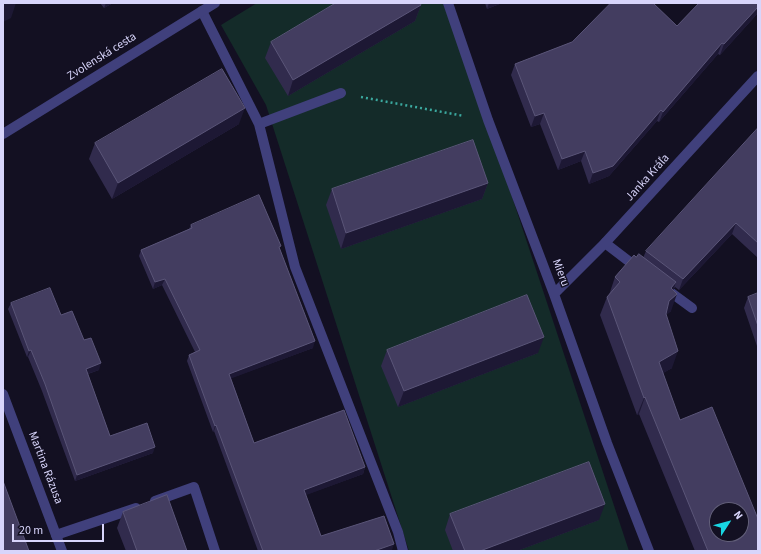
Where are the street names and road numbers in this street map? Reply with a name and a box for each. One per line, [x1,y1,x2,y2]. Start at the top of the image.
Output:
street label: Zvolenská cesta [65,30,139,84]
street label: Janka Kráľa [623,151,673,205]
street label: Mieru [548,257,572,289]
street label: Martina Rázusa [25,430,65,506]

